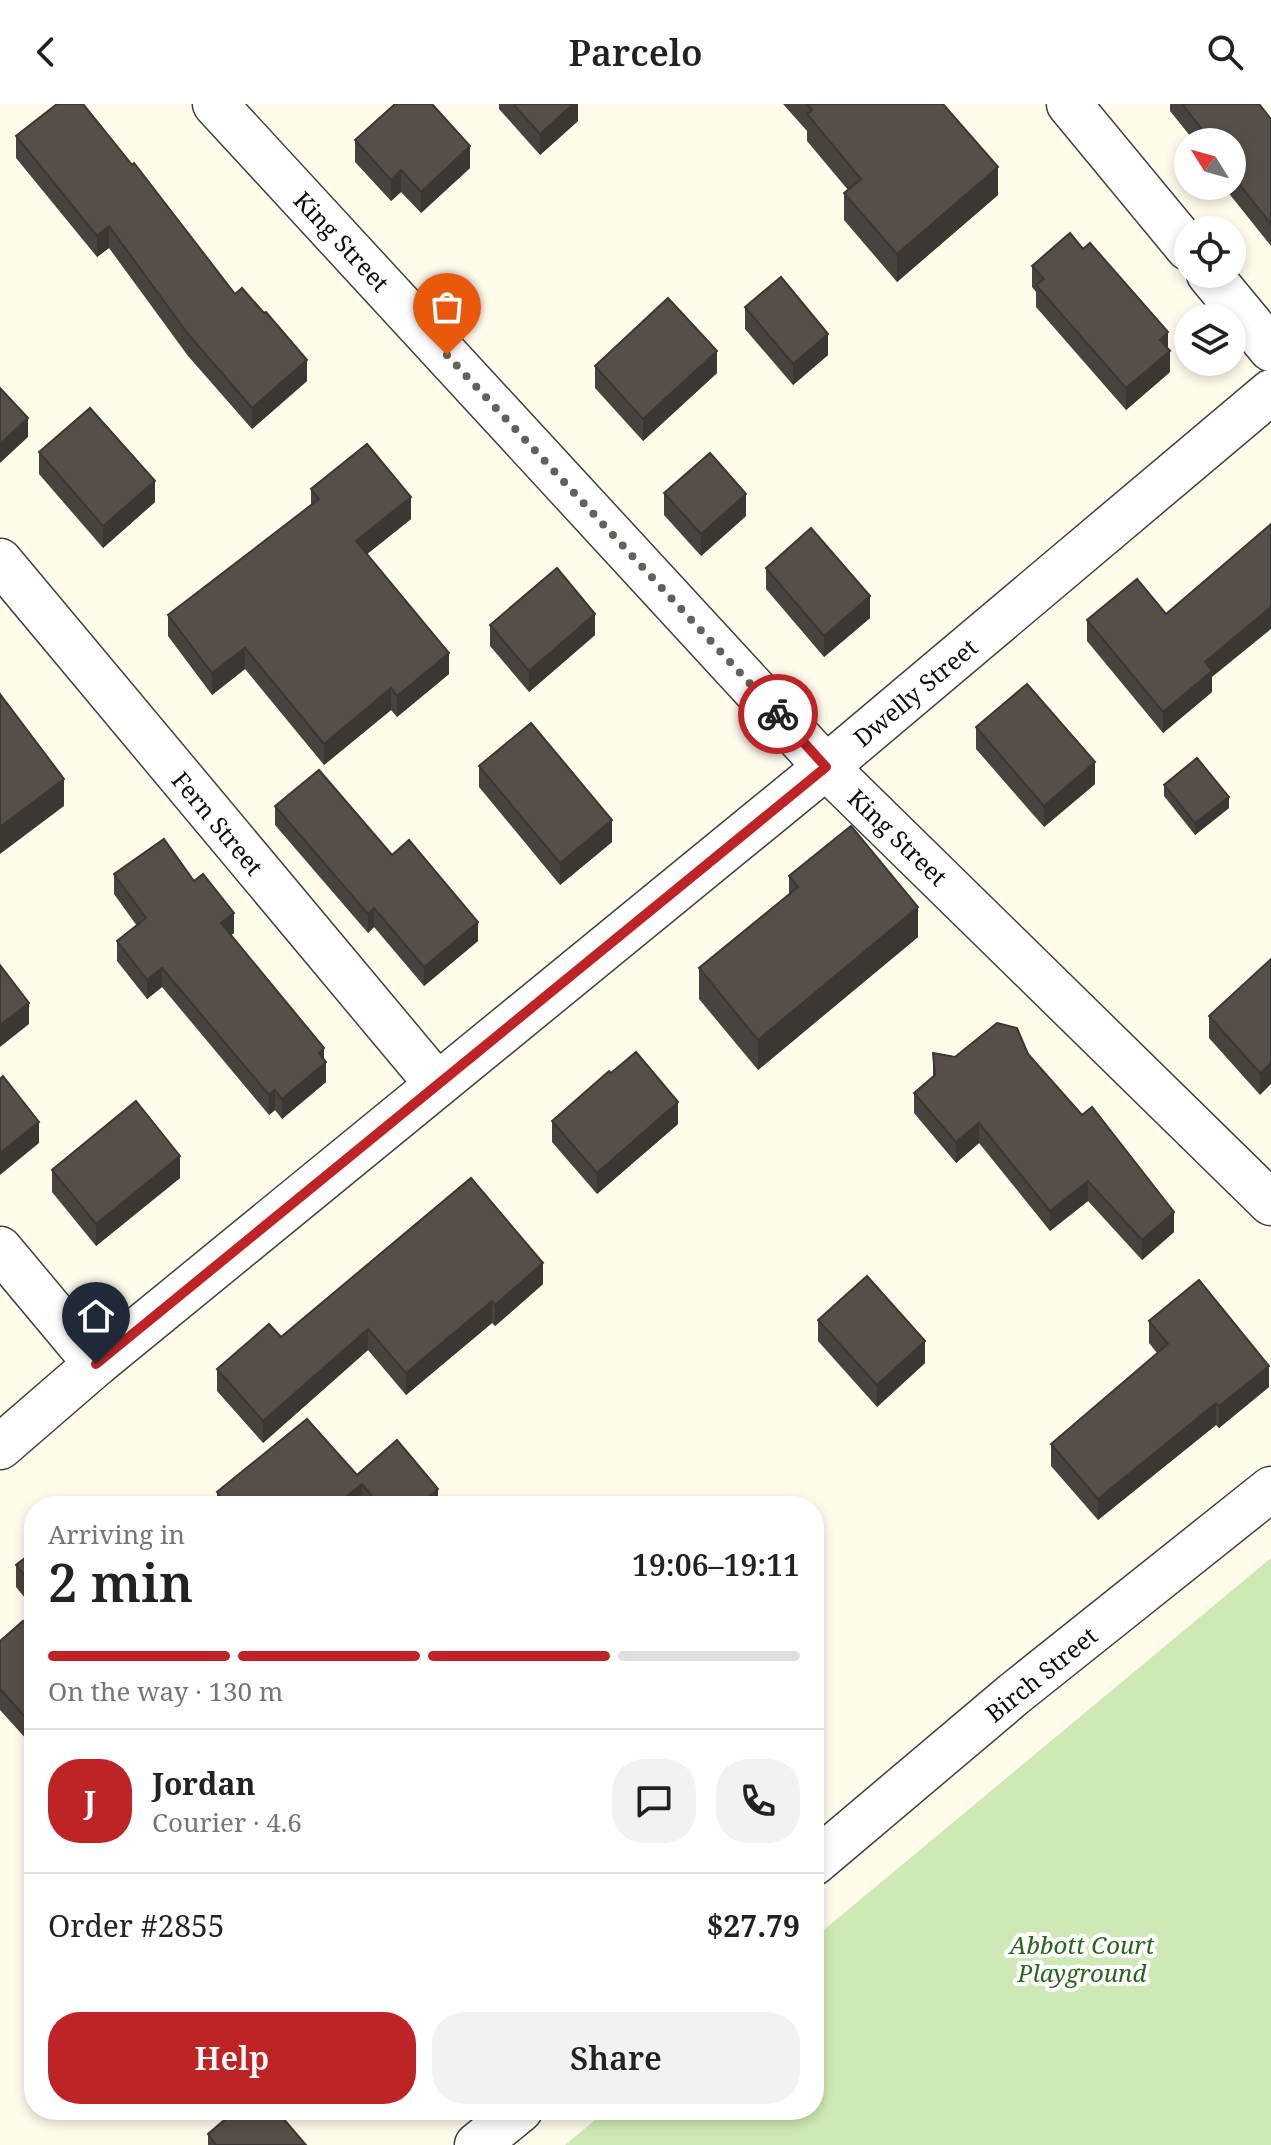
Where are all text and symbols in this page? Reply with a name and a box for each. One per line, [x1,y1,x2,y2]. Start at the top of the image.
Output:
text: Parcelo [569,28,703,77]
icon: back [24,30,68,74]
icon: search [1203,30,1247,74]
north arrow [1174,128,1246,200]
map controls [1174,128,1246,376]
street label: King Street [287,184,397,298]
button: locate [1174,216,1246,288]
pin [413,273,481,355]
icon: bag [425,285,469,329]
button: layers [1174,304,1246,376]
street label: Dwelly Street [846,630,984,754]
courier [738,674,818,754]
icon: bike [756,692,800,736]
street label: Fern Street [165,764,271,882]
street label: King Street [841,781,955,893]
pin [62,1282,130,1364]
icon: home [74,1294,118,1338]
text: Arriving in [48,1516,185,1552]
text: 19:06–19:11 [632,1544,800,1585]
text: 2 min [48,1546,193,1617]
street label: Birch Street [978,1619,1104,1729]
text: On the way · 130 m [48,1673,283,1709]
button: chat [612,1759,696,1843]
button: phone [716,1759,800,1843]
text: Jordan [152,1763,255,1804]
text: J [84,1781,96,1822]
text: Courier · 4.6 [152,1804,302,1840]
text: Order #2855 [48,1905,225,1946]
text: $27.79 [706,1905,800,1946]
park label: Abbott Court Playground [1008,1928,1155,1989]
button: Help [48,2012,416,2104]
button: Share [432,2012,800,2104]

